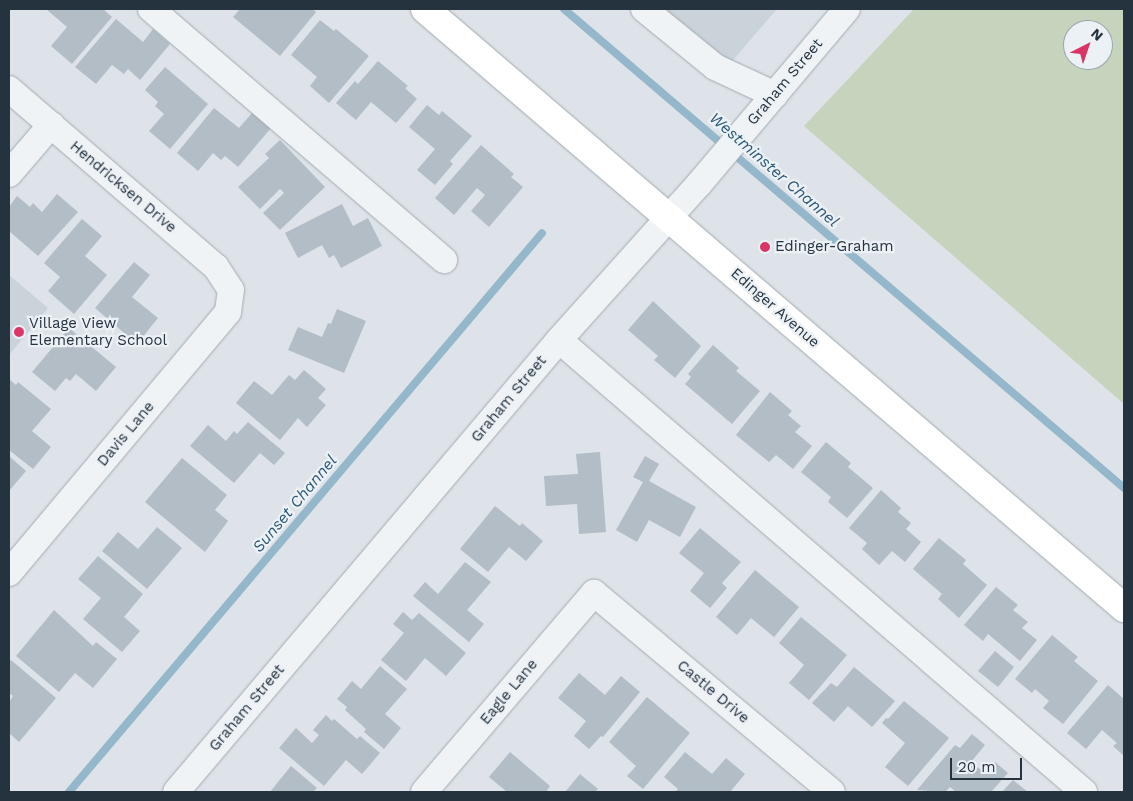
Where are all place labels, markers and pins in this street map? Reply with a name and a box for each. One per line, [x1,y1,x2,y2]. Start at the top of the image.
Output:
place label: Edinger-Graham [775,238,894,256]
marker: Edinger-Graham [759,241,771,253]
place label: Village View Elementary School [29,314,168,349]
marker: Village View Elementary School [13,326,25,338]

